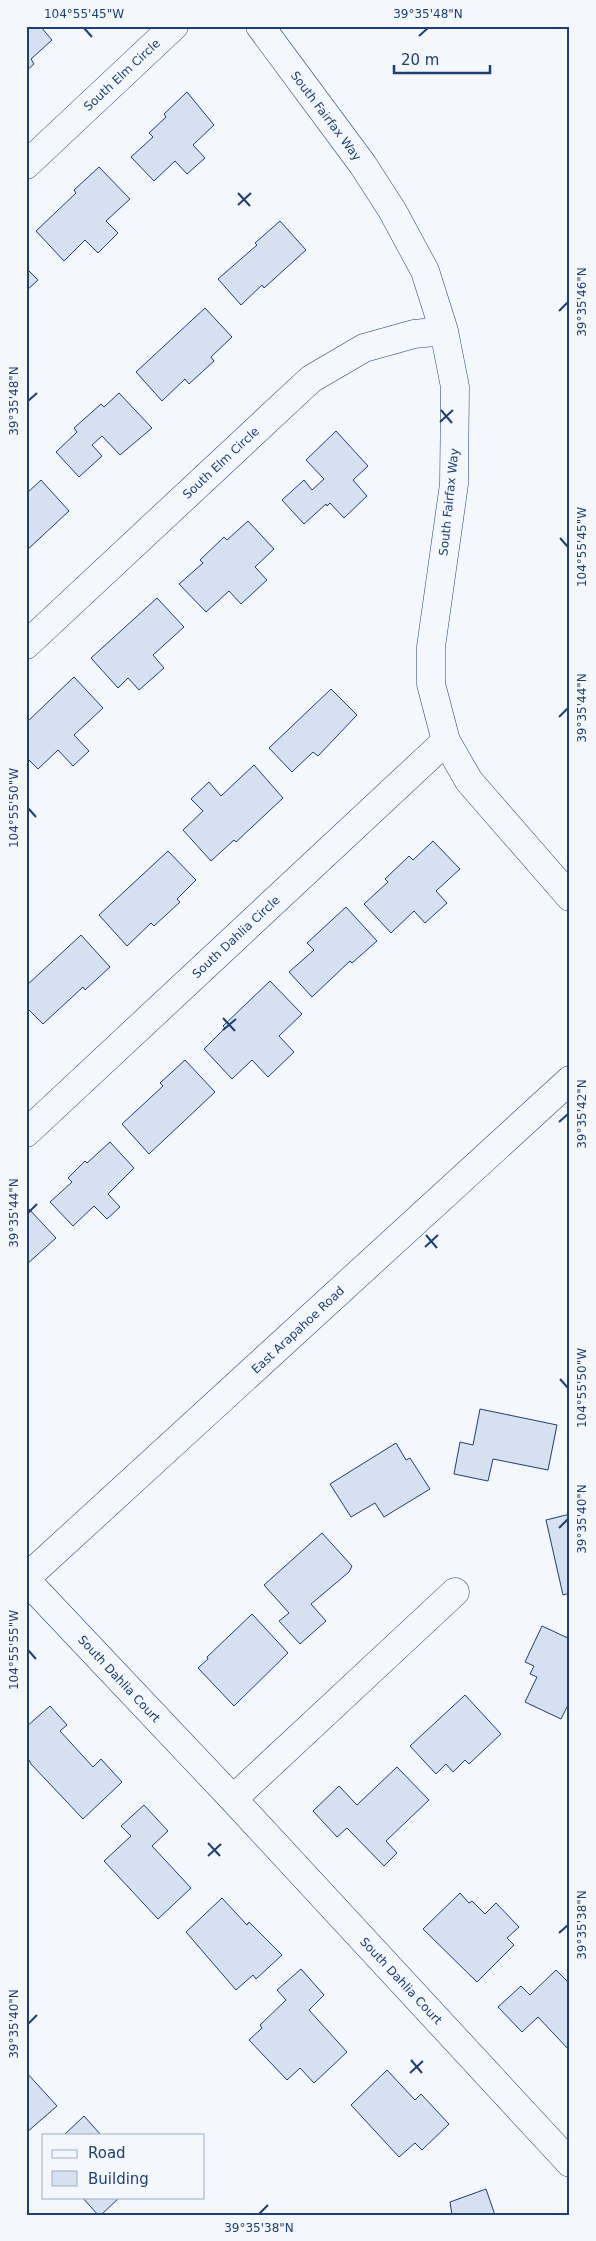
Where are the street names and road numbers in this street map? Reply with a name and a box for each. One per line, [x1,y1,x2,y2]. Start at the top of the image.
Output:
street label: South Elm Circle [81,36,163,114]
street label: South Fairfax Way [288,69,364,163]
street label: South Elm Circle [180,424,262,502]
street label: South Fairfax Way [436,447,462,557]
street label: South Dahlia Circle [189,893,283,981]
street label: East Arapahoe Road [249,1283,347,1377]
street label: South Dahlia Court [75,1633,163,1726]
street label: South Dahlia Court [357,1935,445,2028]

